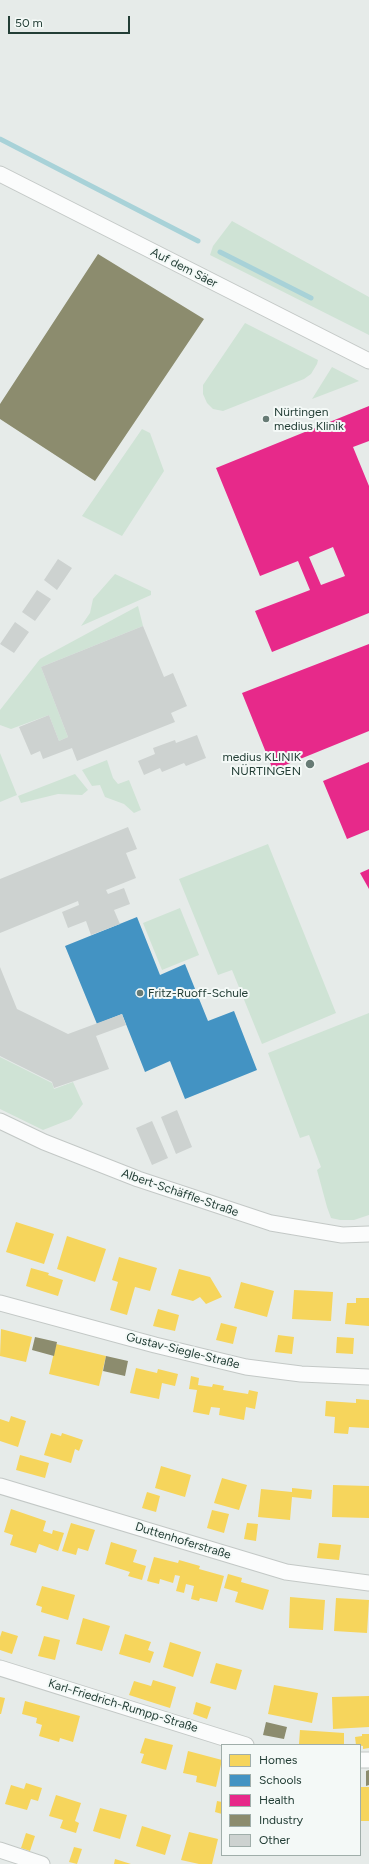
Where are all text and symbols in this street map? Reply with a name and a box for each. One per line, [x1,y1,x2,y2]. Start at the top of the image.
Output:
scale bar [10,8,132,34]
text: 50 m [15,16,43,30]
street label: Auf dem Säer [148,245,220,291]
place label: Nürtingen medius Klinik [274,405,344,433]
marker: Nürtingen medius Klinik [261,414,271,424]
place label: medius KLINIK NÜRTINGEN [222,750,301,778]
marker: medius KLINIK NÜRTINGEN [304,758,316,770]
place label: Fritz-Ruoff-Schule [148,986,248,1000]
marker: Fritz-Ruoff-Schule [135,988,145,998]
street label: Albert-Schäffle-Straße [119,1166,241,1220]
street label: Gustav-Siegle-Straße [125,1330,241,1372]
street label: Duttenhoferstraße [133,1520,233,1562]
street label: Karl-Friedrich-Rumpp-Straße [46,1676,200,1736]
legend [221,1744,361,1856]
text: Homes [259,1753,297,1767]
text: Schools [259,1773,302,1787]
text: Health [259,1793,295,1807]
text: Industry [259,1813,303,1827]
text: Other [259,1833,290,1847]

